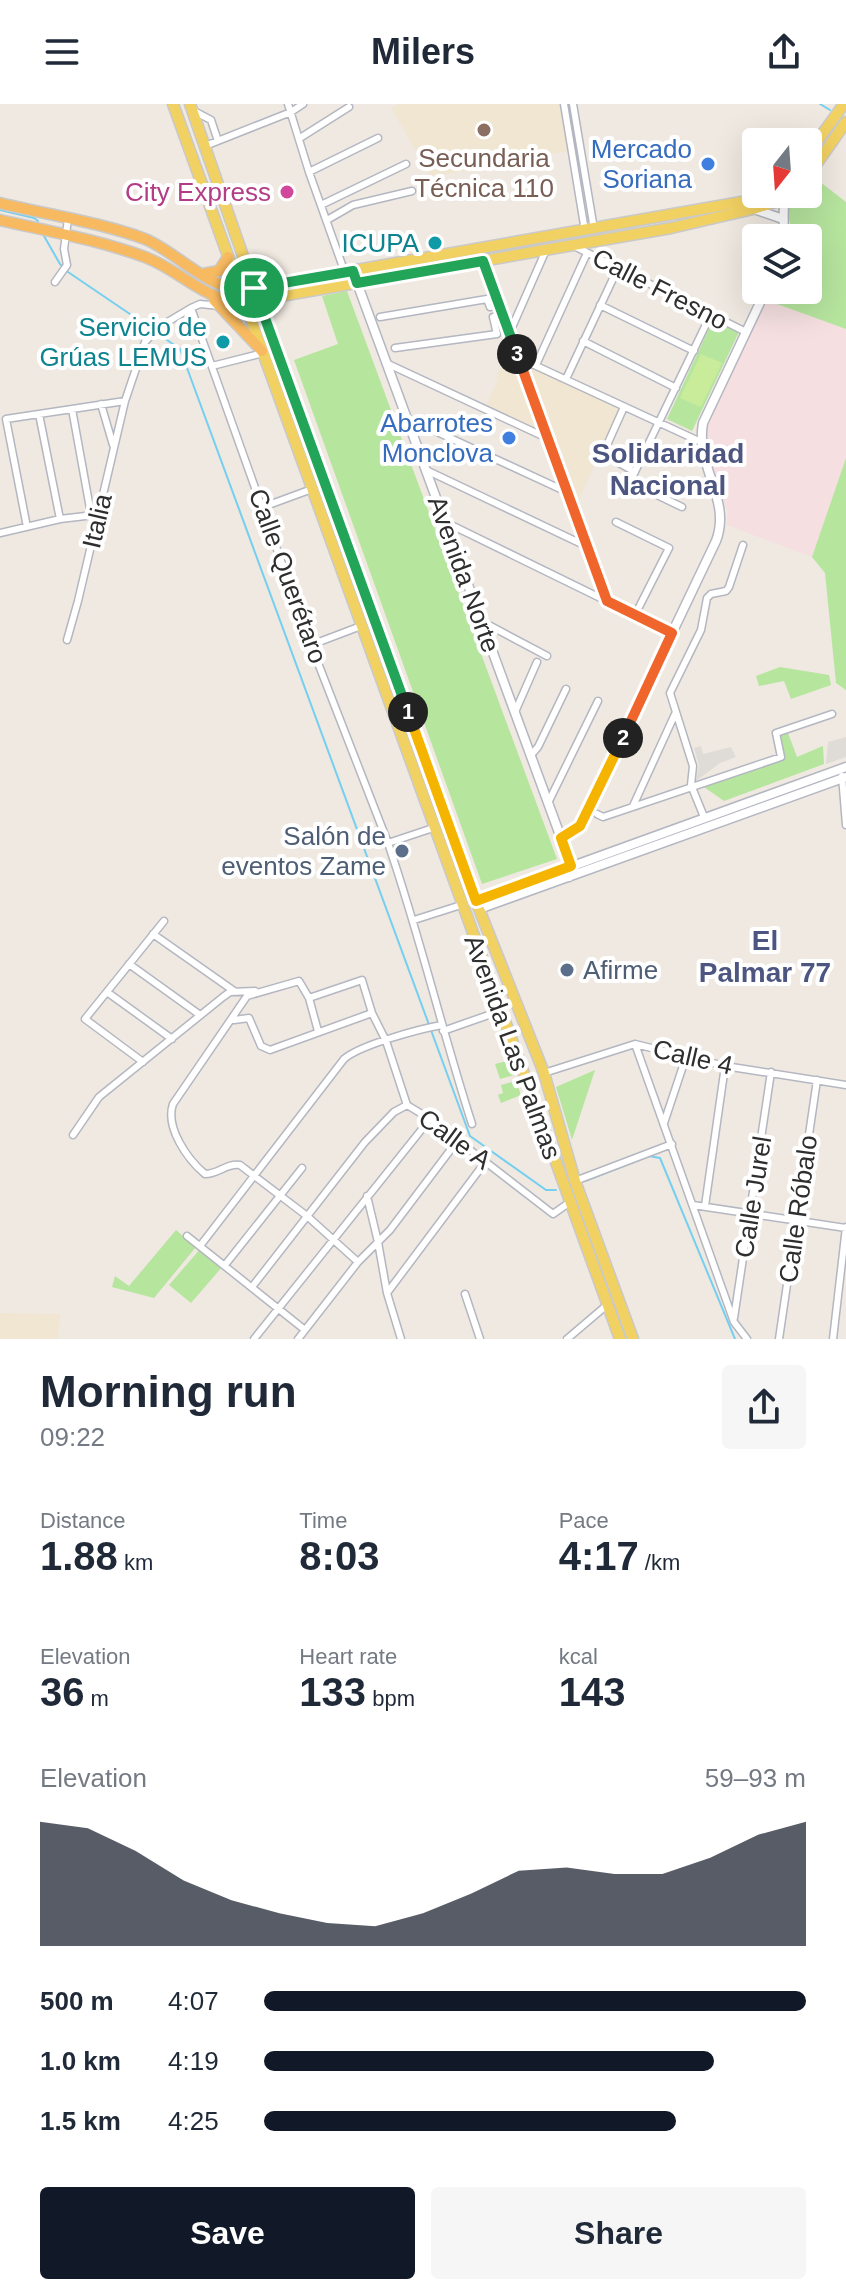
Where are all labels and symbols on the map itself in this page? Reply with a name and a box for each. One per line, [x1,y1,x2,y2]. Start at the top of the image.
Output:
marker: Secundaria Técnica 110 [475,121,493,139]
north arrow [742,128,822,208]
place label: Mercado Soriana [591,134,693,194]
place label: Secundaria Técnica 110 [414,143,554,203]
marker: Mercado Soriana [699,155,717,173]
place label: City Express [125,177,271,207]
marker: City Express [278,183,296,201]
place label: ICUPA [341,228,420,258]
marker: ICUPA [426,234,444,252]
street label: Calle Fresno [588,242,732,336]
pin [220,254,288,322]
place label: Servicio de Grúas LEMUS [39,312,207,372]
marker: Servicio de Grúas LEMUS [214,333,232,351]
pin: 3 [497,334,537,374]
place label: Abarrotes Monclova [380,408,494,468]
marker: Abarrotes Monclova [500,429,518,447]
district label: Solidaridad Nacional [592,438,744,501]
street label: Calle Querétaro [243,485,333,667]
street label: Italia [76,490,118,551]
street label: Avenida Norte [422,492,506,656]
pin: 1 [388,692,428,732]
pin: 2 [603,718,643,758]
place label: Salón de eventos Zame [221,821,386,881]
marker: Salón de eventos Zame [393,842,411,860]
district label: El Palmar 77 [699,925,831,988]
street label: Avenida Las Palmas [458,931,568,1163]
place label: Afirme [583,955,658,985]
marker: Afirme [558,961,576,979]
street label: Calle 4 [650,1033,736,1081]
street label: Calle A [413,1103,498,1176]
street label: Calle Róbalo [773,1133,823,1285]
street label: Calle Jurel [729,1134,777,1260]

